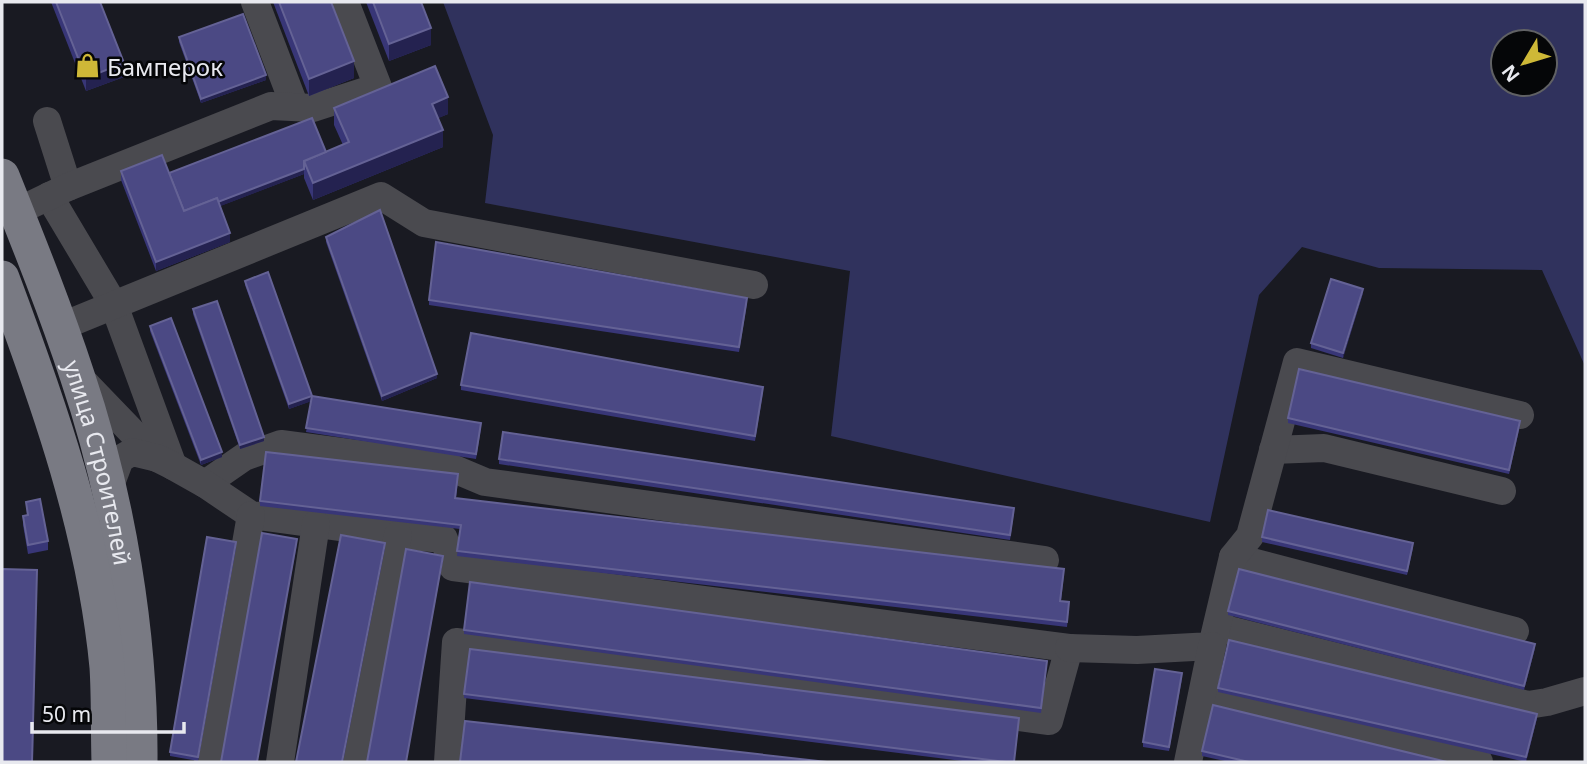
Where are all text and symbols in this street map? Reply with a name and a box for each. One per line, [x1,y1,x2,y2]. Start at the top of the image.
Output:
north arrow [1489,28,1559,98]
place label: Бамперок [107,50,223,83]
shop icon: Бамперок [73,52,101,80]
text: N [1496,59,1526,88]
street label: улица Строителей [57,355,140,568]
scale bar [32,690,184,734]
text: 50 m [42,700,91,728]

